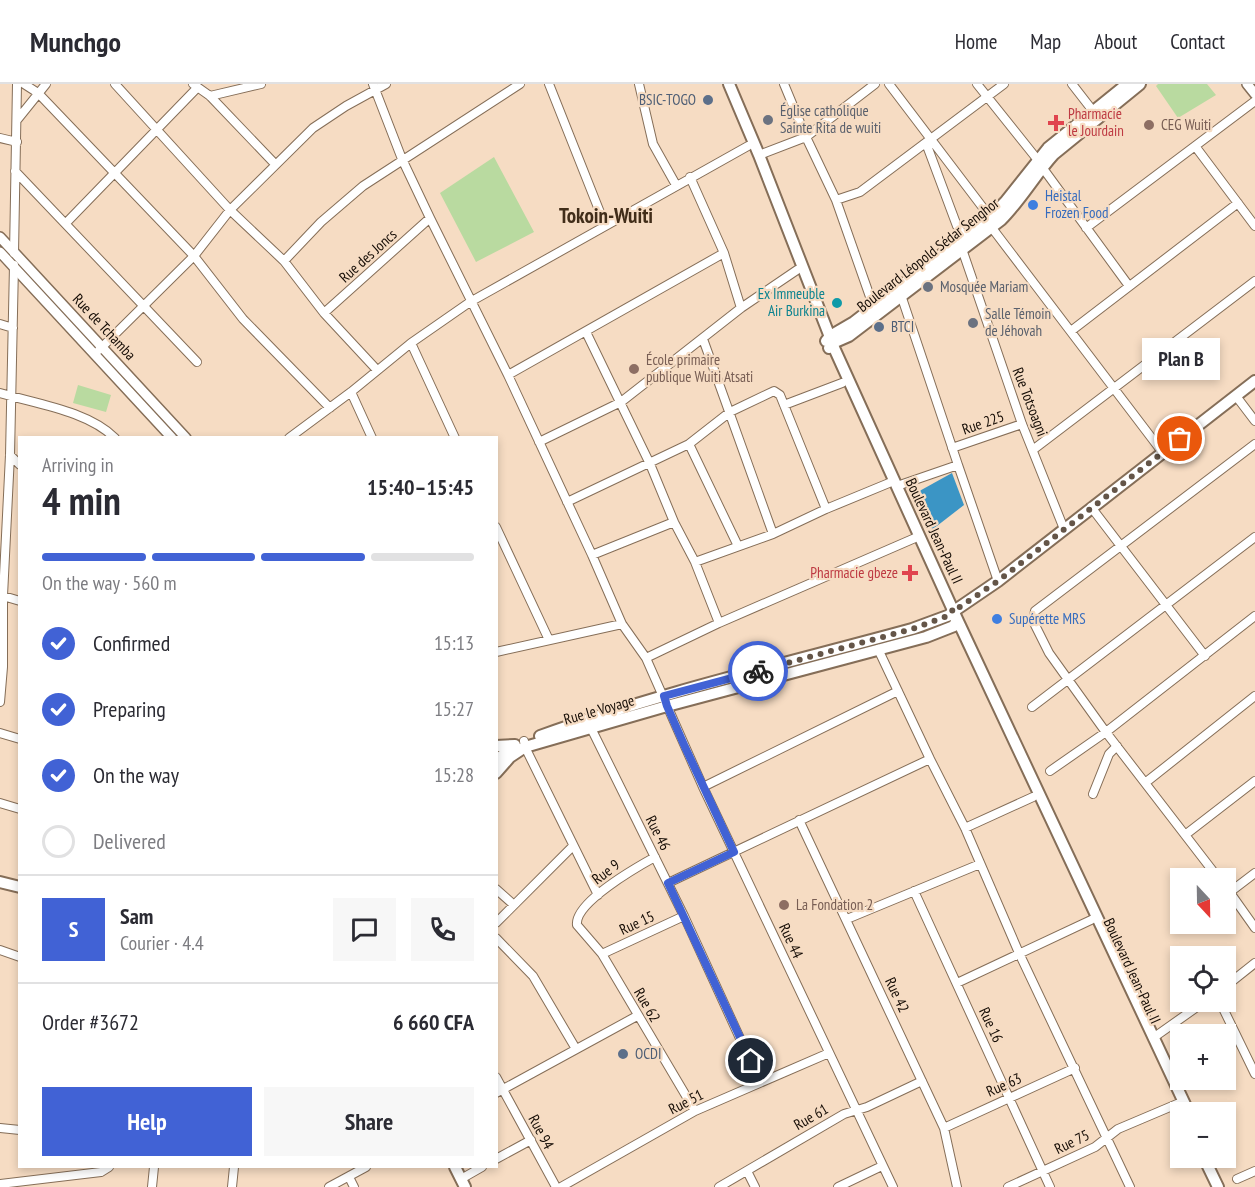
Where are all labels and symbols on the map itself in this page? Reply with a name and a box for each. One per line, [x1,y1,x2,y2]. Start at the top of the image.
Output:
place label: BSIC-TOGO [639,90,696,109]
marker: BSIC-TOGO [701,93,715,107]
place label: Église catholique Sainte Rita de wuiti [780,101,881,137]
place label: Pharmacie le Jourdain [1068,104,1124,140]
marker: Église catholique Sainte Rita de wuiti [761,113,775,127]
place label: CEG Wuiti [1161,115,1211,134]
marker: Pharmacie le Jourdain [1049,116,1063,130]
marker: CEG Wuiti [1142,118,1156,132]
place label: Heistal Frozen Food [1045,186,1108,222]
street label: Boulevard Léopold Sédar Senghor [853,193,1003,316]
marker: Heistal Frozen Food [1026,198,1040,212]
district label: Tokoin-Wuiti [559,202,653,229]
street label: Rue des Joncs [335,225,400,286]
place label: Mosquée Mariam [940,277,1028,296]
marker: Mosquée Mariam [921,280,935,294]
place label: Ex Immeuble Air Burkina [758,284,825,320]
street label: Rue de Tchamba [69,289,140,364]
marker: Ex Immeuble Air Burkina [830,296,844,310]
place label: Salle Témoin de Jéhovah [985,304,1051,340]
marker: Salle Témoin de Jéhovah [966,316,980,330]
place label: BTCI [891,317,914,336]
marker: BTCI [872,320,886,334]
callout: Plan B [1141,337,1219,379]
place label: École primaire publique Wuiti Atsati [646,350,753,386]
marker: École primaire publique Wuiti Atsati [627,362,641,376]
street label: Rue Totsoagni [1009,365,1052,439]
street label: Rue 225 [959,406,1006,439]
pin [1154,413,1205,464]
street label: Boulevard Jean-Paul II [902,475,967,587]
place label: Pharmacie gbeze [810,563,898,582]
marker: Pharmacie gbeze [903,566,917,580]
place label: Supérette MRS [1009,609,1086,628]
marker: Supérette MRS [990,612,1004,626]
courier [728,641,788,701]
street label: Rue le Voyage [561,690,636,729]
street label: Rue 46 [642,812,675,854]
street label: Rue 9 [588,855,623,888]
north arrow [1170,868,1236,934]
place label: La Fondation 2 [796,895,873,914]
marker: La Fondation 2 [777,898,791,912]
street label: Rue 15 [616,906,657,939]
street label: Boulevard Jean-Paul II [1100,915,1165,1027]
street label: Rue 44 [775,920,808,962]
street label: Rue 42 [881,974,914,1015]
street label: Rue 62 [630,984,665,1025]
street label: Rue 16 [975,1004,1008,1046]
pin [725,1035,776,1086]
place label: OCDI [635,1044,661,1063]
marker: OCDI [616,1047,630,1061]
street label: Rue 63 [983,1068,1024,1101]
street label: Rue 51 [665,1085,706,1118]
street label: Rue 61 [790,1099,831,1134]
street label: Rue 94 [524,1111,559,1153]
street label: Rue 75 [1051,1125,1092,1158]

